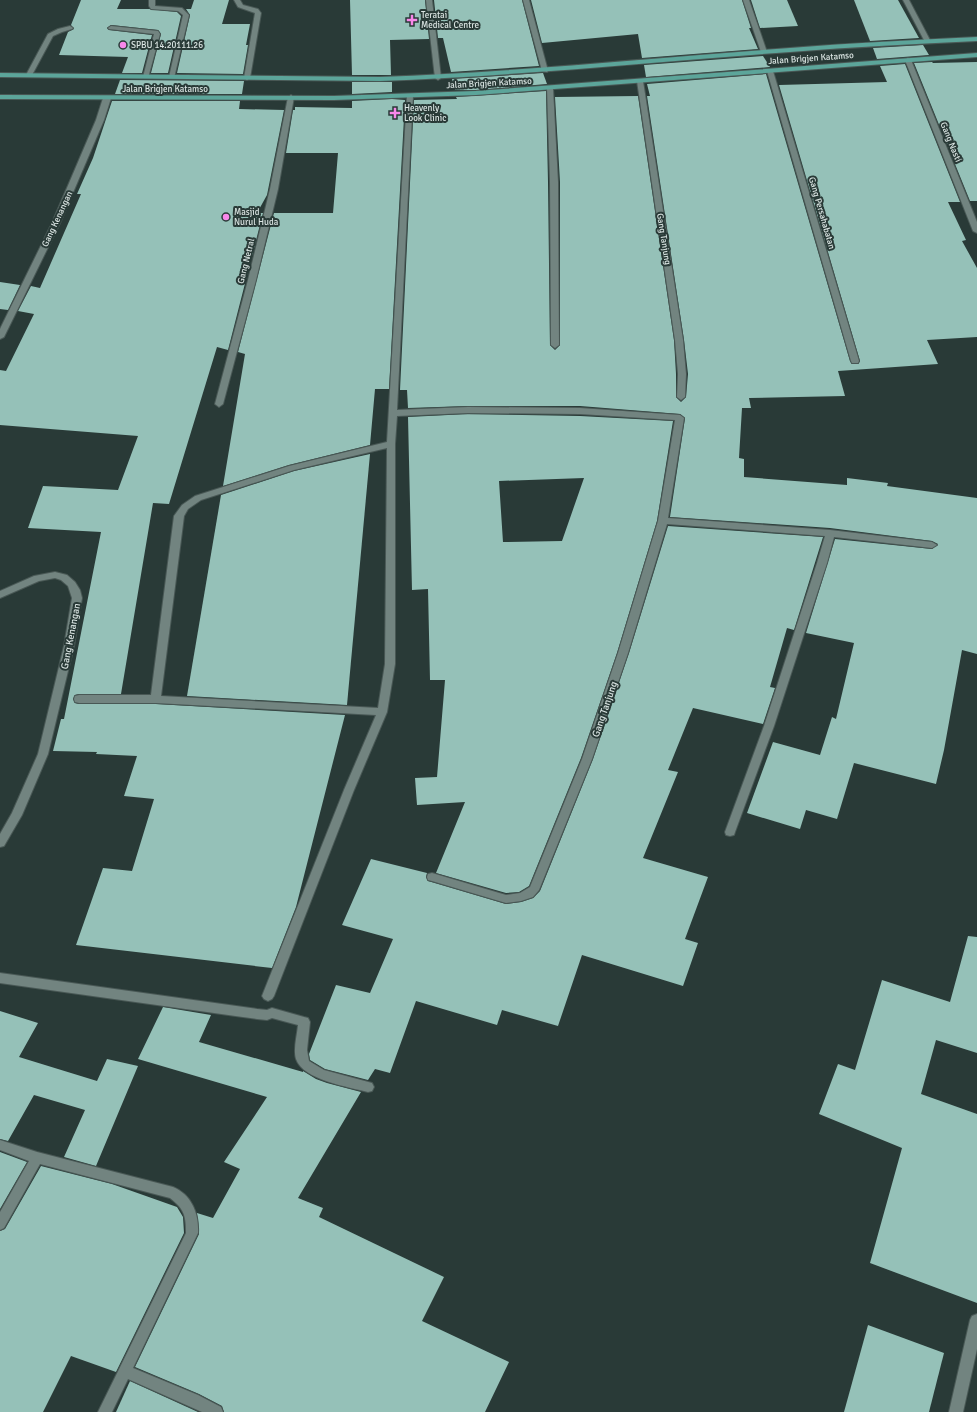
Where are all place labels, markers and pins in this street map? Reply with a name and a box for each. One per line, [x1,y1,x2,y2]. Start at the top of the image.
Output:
place label: Teratai Medical Centre [421,10,479,31]
marker: Teratai Medical Centre [406,14,418,26]
marker: SPBU 14.20111.26 [118,40,128,50]
place label: SPBU 14.20111.26 [131,40,203,51]
place label: Heavenly Look Clinic [404,103,446,124]
marker: Heavenly Look Clinic [389,107,401,119]
place label: Masjid Nurul Huda [234,207,279,228]
marker: Masjid Nurul Huda [221,212,231,222]

